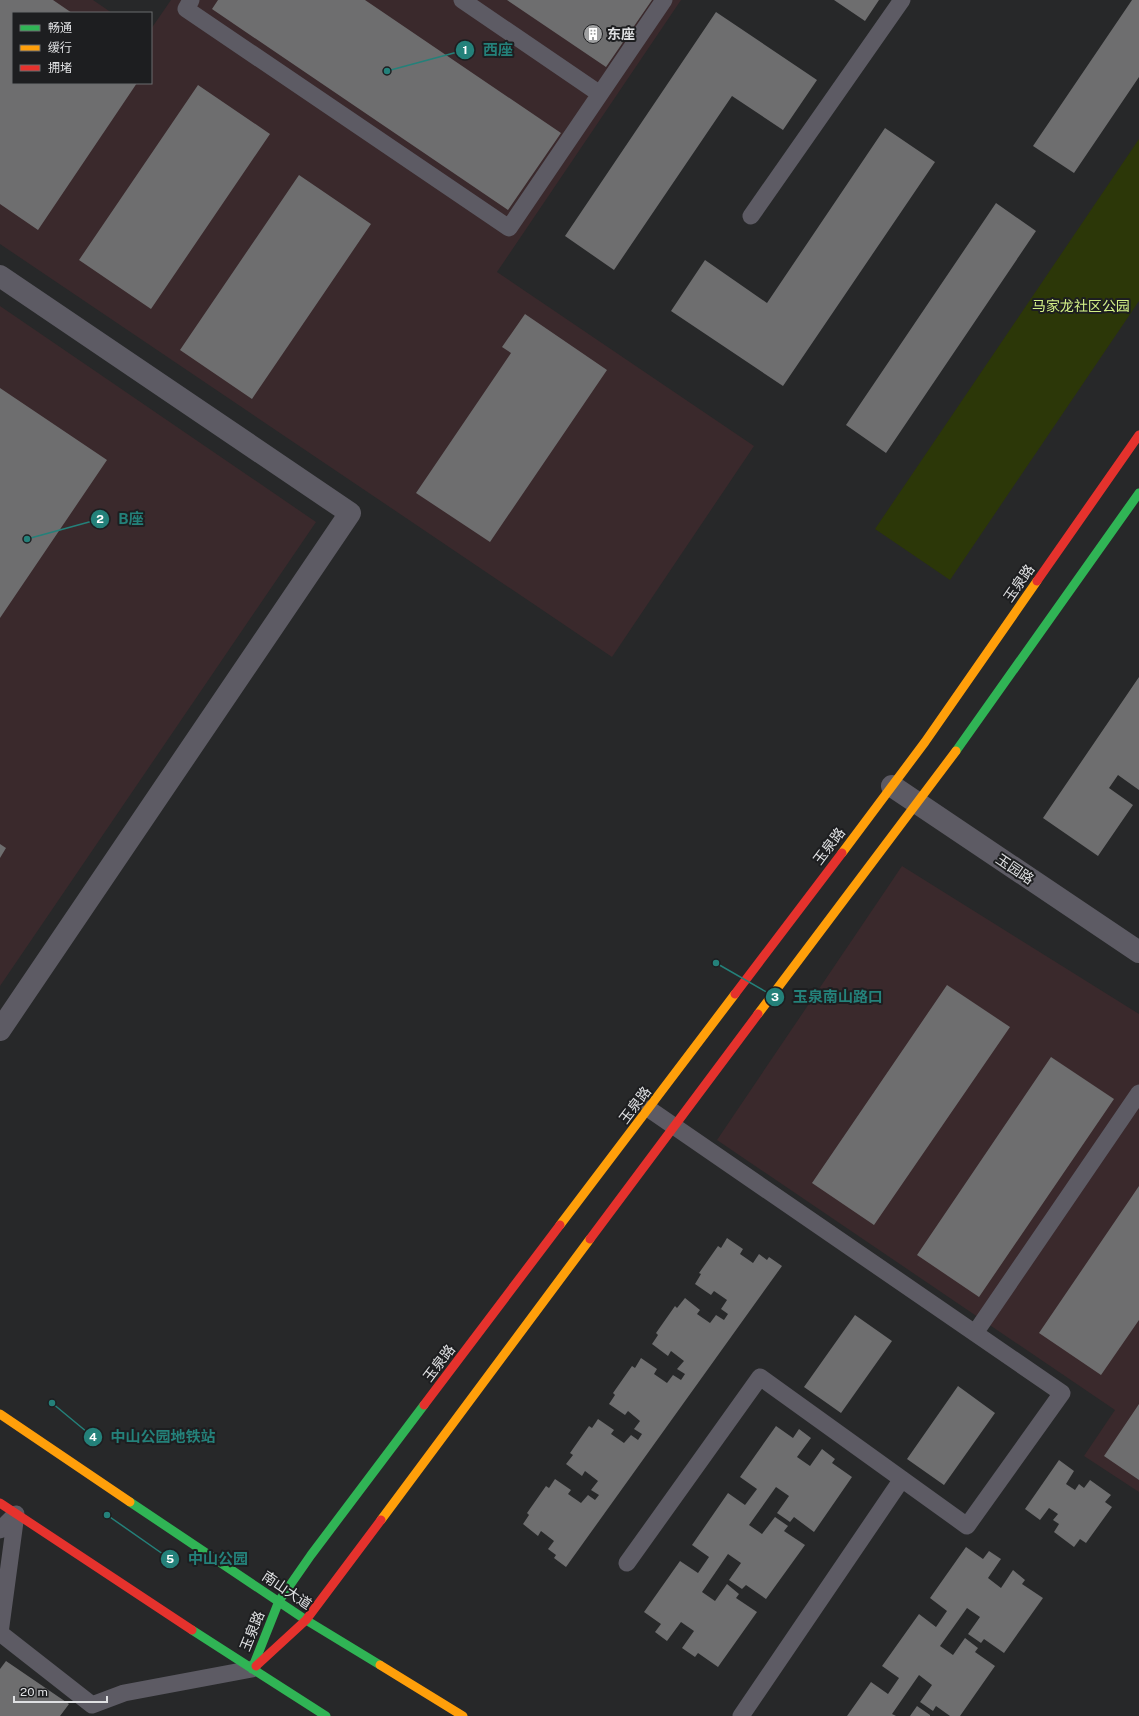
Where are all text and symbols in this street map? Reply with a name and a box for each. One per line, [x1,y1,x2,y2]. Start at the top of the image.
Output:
legend [12,12,152,84]
text: 畅通 [48,21,72,35]
building icon: 东座 [582,23,604,45]
place label: 东座 [607,26,635,42]
callout: 西座 [455,37,521,64]
text: 缓行 [48,41,72,55]
text: 西座 [483,41,513,58]
text: 1 [462,43,468,57]
text: 拥堵 [48,61,72,75]
park label: 马家龙社区公园 [1032,298,1130,314]
callout: B座 [90,505,152,532]
text: B座 [118,510,144,527]
text: 2 [96,512,104,526]
street label: 玉泉路 [1000,561,1038,605]
street label: 玉泉路 [810,824,848,868]
street label: 玉园路 [993,851,1037,887]
callout: 玉泉南山路口 [765,984,891,1011]
text: 玉泉南山路口 [793,988,883,1005]
text: 3 [771,990,779,1004]
street label: 玉泉路 [616,1083,654,1127]
street label: 玉泉路 [420,1341,458,1385]
callout: 中山公园地铁站 [83,1424,224,1451]
text: 中山公园地铁站 [110,1428,216,1445]
text: 4 [89,1430,97,1444]
callout: 中山公园 [160,1545,256,1572]
text: 中山公园 [188,1550,248,1567]
text: 5 [166,1552,174,1566]
street label: 南山大道 [259,1568,315,1612]
street label: 玉泉路 [237,1609,267,1653]
scale bar [14,1678,107,1704]
text: 20 m [20,1685,48,1699]

